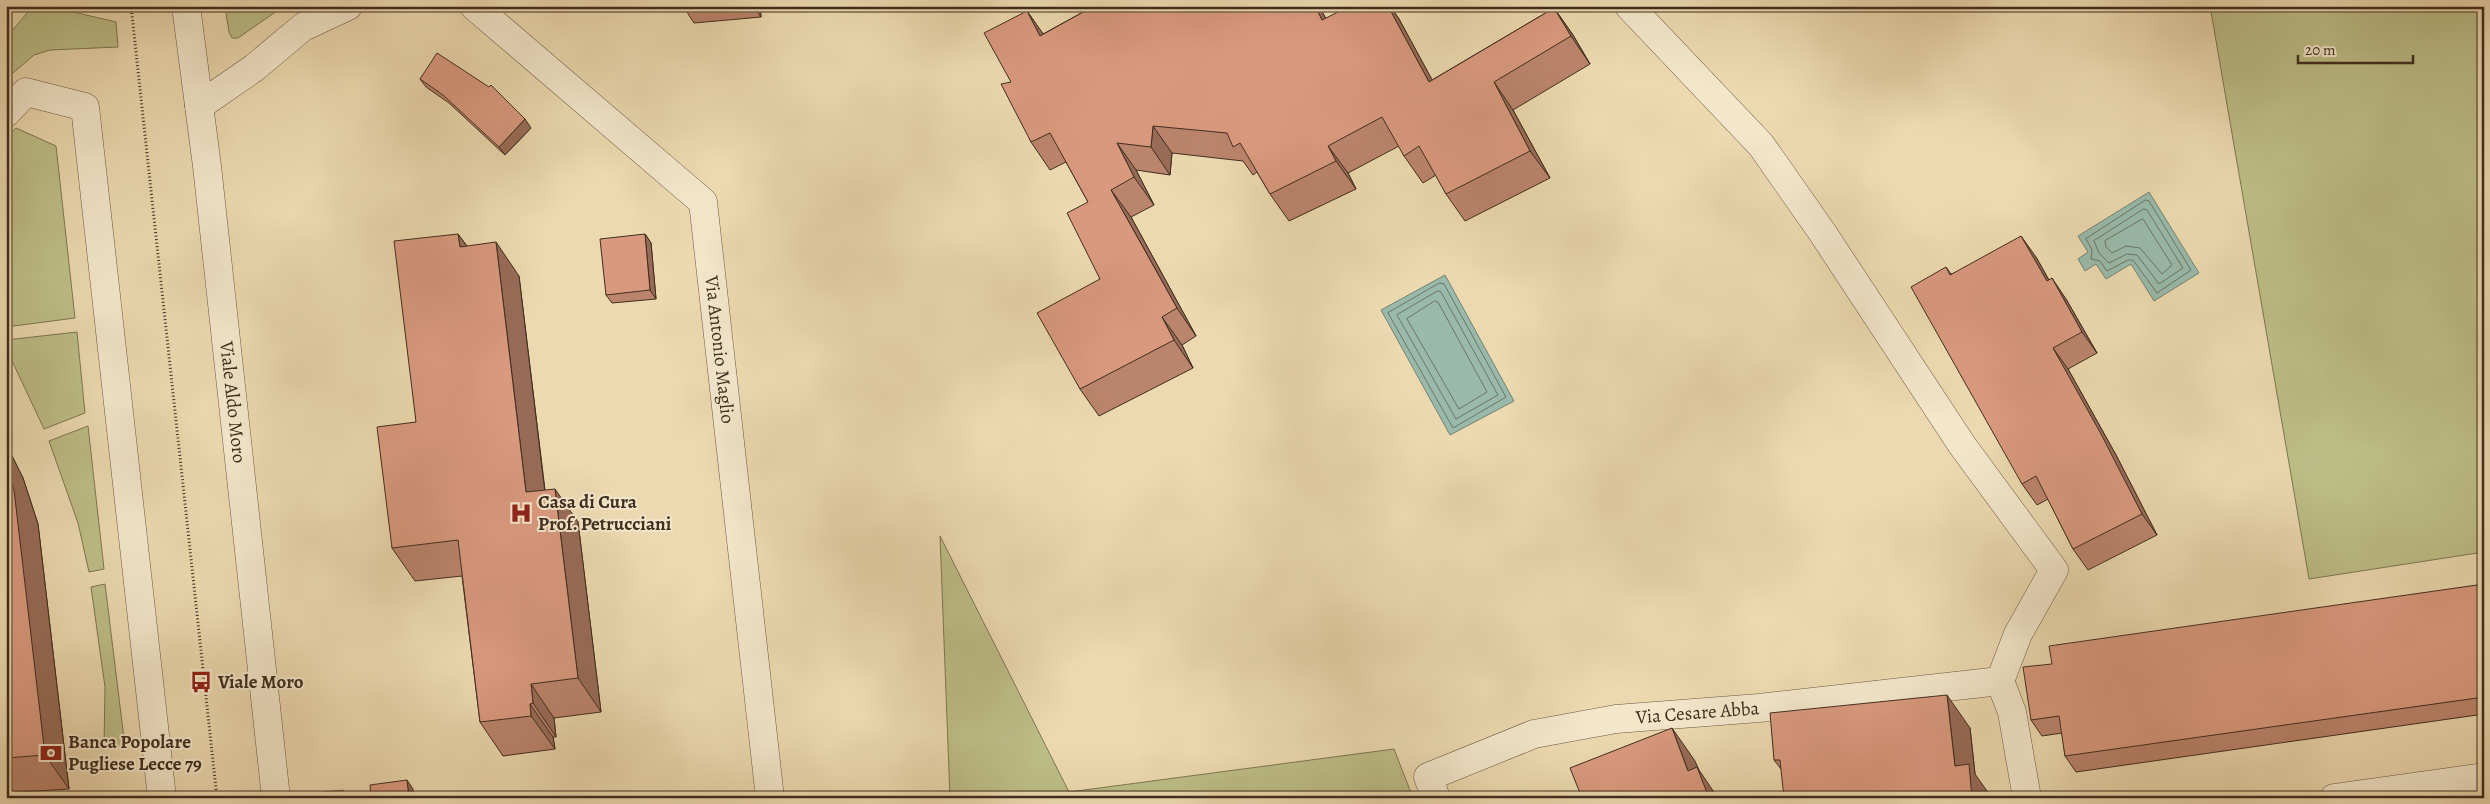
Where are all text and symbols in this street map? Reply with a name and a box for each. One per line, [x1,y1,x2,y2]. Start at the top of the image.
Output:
scale bar [2298,32,2412,64]
text: 20 m [2305,40,2336,60]
street label: Via Antonio Maglio [698,273,741,425]
street label: Viale Aldo Moro [213,339,252,465]
place label: Casa di Cura Prof. Petrucciani [538,489,672,537]
hospital icon: Casa di Cura Prof. Petrucciani [508,500,534,526]
bus stop icon: Viale Moro [188,669,214,695]
place label: Viale Moro [217,669,304,695]
street label: Via Cesare Abba [1634,695,1760,731]
place label: Banca Popolare Pugliese Lecce 79 [68,729,202,777]
bank icon: Banca Popolare Pugliese Lecce 79 [38,740,64,766]

